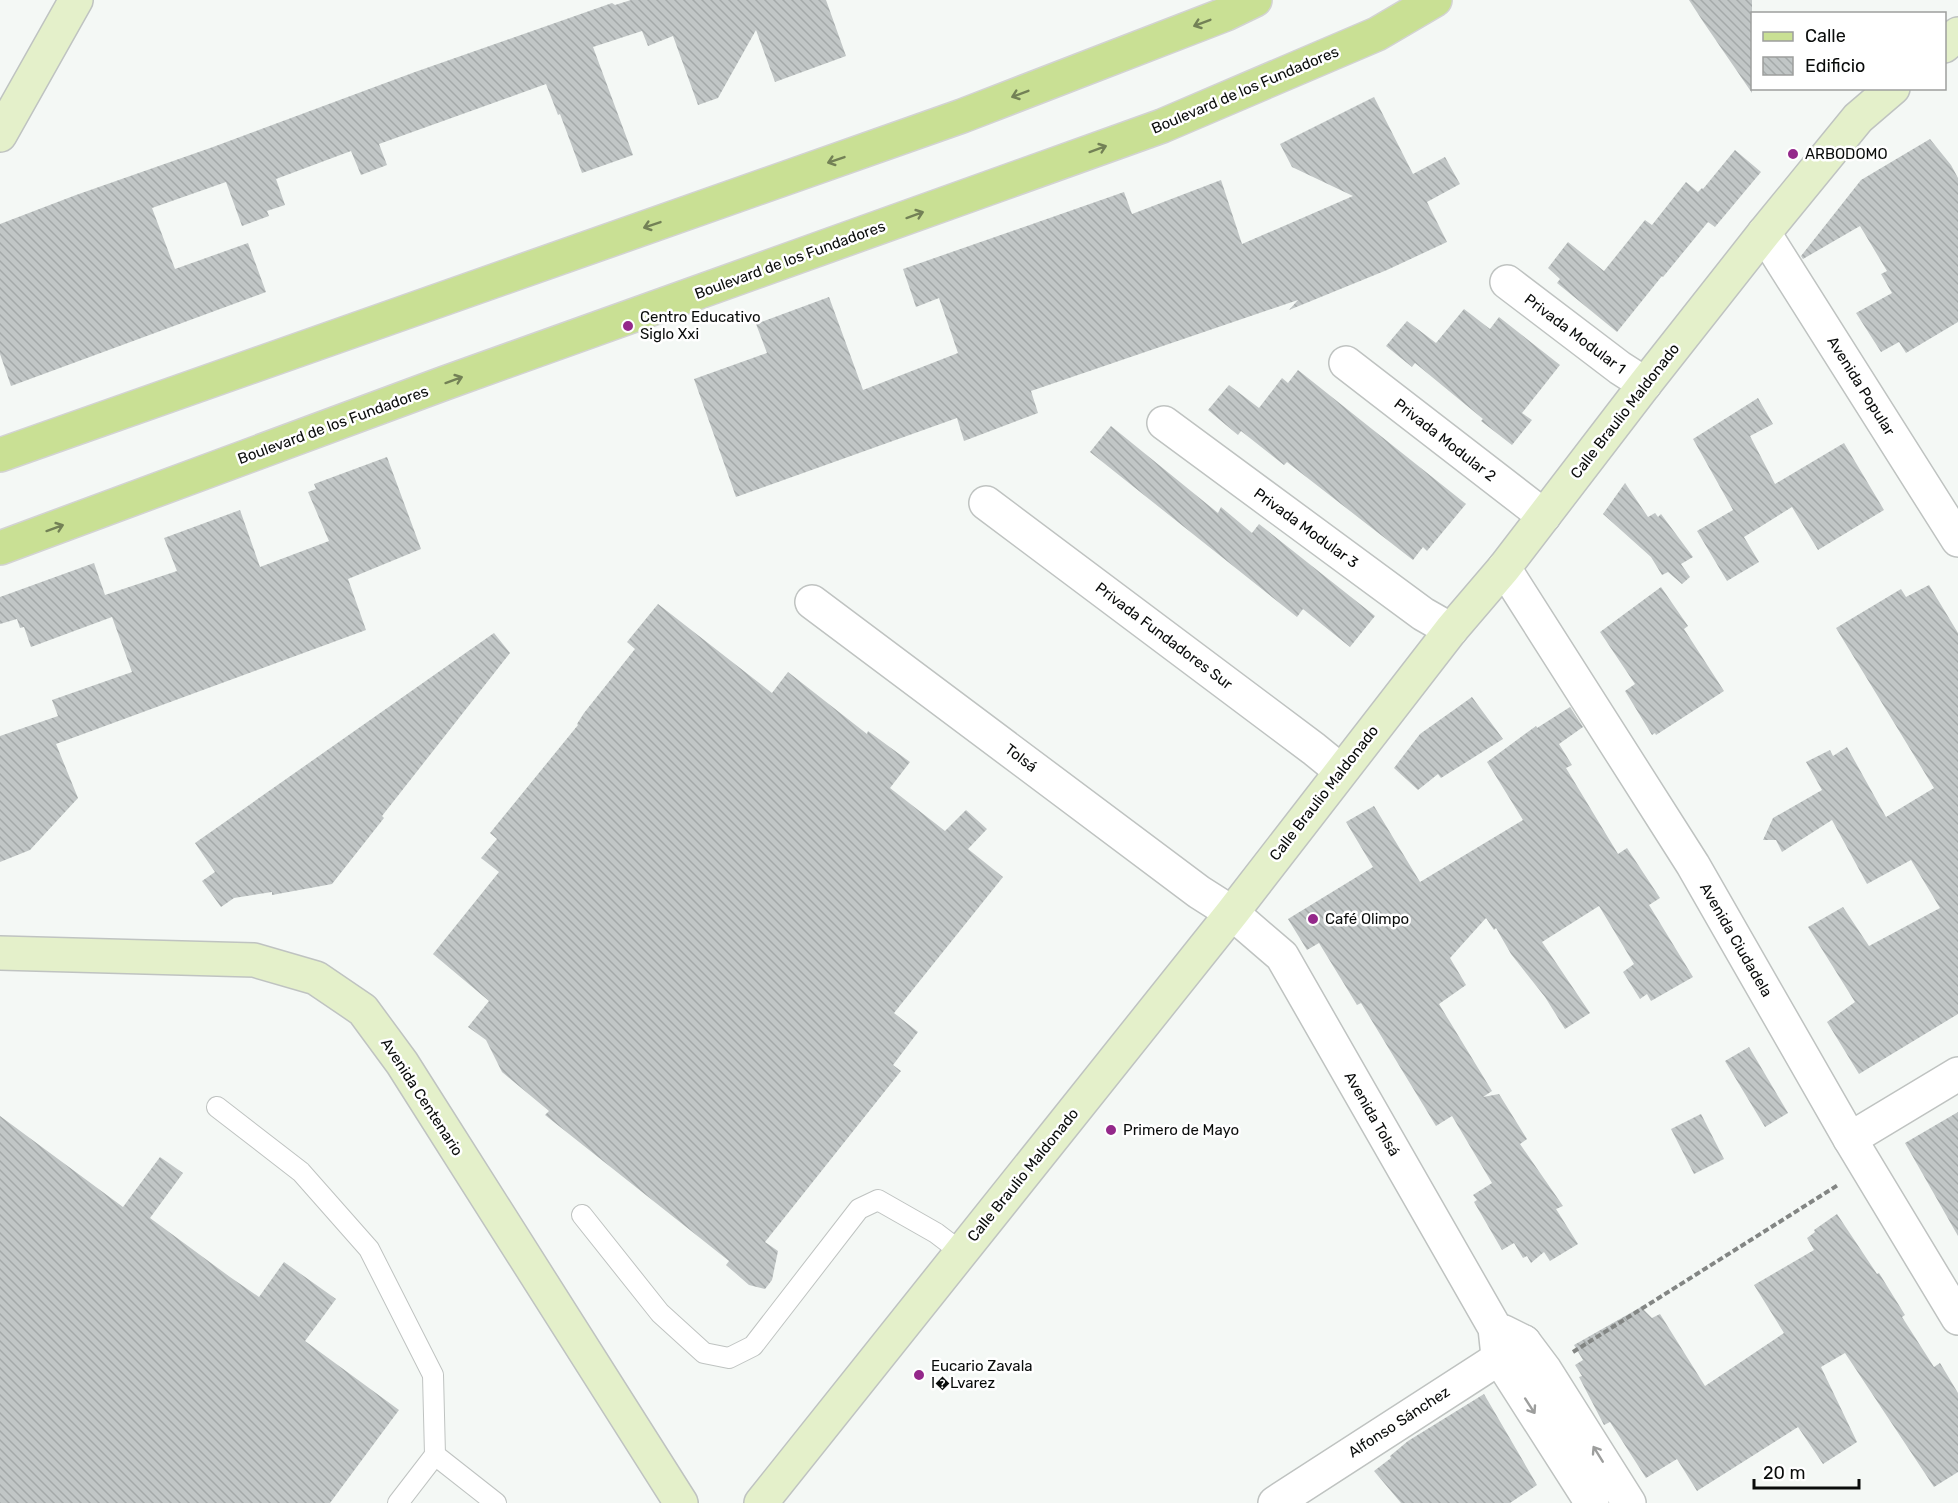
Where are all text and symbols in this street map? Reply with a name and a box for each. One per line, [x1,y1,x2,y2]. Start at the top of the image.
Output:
legend [1751,12,1946,90]
one-way arrow [1193,19,1211,30]
text: Calle [1805,25,1846,47]
street label: Boulevard de los Fundadores [1149,42,1342,138]
text: Edificio [1805,55,1865,77]
one-way arrow [1011,89,1029,100]
one-way arrow [1088,142,1107,153]
place label: ARBODOMO [1805,145,1888,163]
marker: ARBODOMO [1786,147,1800,161]
one-way arrow [827,156,846,167]
one-way arrow [905,208,924,219]
street label: Boulevard de los Fundadores [692,217,888,303]
one-way arrow [643,220,662,231]
street label: Privada Modular 1 [1521,290,1629,378]
place label: Centro Educativo Siglo Xxi [640,308,761,343]
marker: Centro Educativo Siglo Xxi [621,319,635,333]
street label: Avenida Popular [1823,333,1899,439]
street label: Calle Braulio Maldonado [1567,340,1683,482]
one-way arrow [445,373,463,384]
street label: Boulevard de los Fundadores [235,382,431,468]
street label: Privada Modular 2 [1390,395,1500,485]
street label: Privada Modular 3 [1250,484,1362,572]
one-way arrow [45,521,64,532]
street label: Privada Fundadores Sur [1092,579,1236,694]
street label: Calle Braulio Maldonado [1266,722,1382,864]
street label: Tolsá [1001,740,1041,776]
street label: Avenida Ciudadela [1696,880,1776,1000]
place label: Café Olimpo [1325,910,1409,928]
marker: Café Olimpo [1306,912,1320,926]
street label: Avenida Centenario [377,1035,467,1159]
street label: Avenida Tolsá [1341,1068,1403,1160]
street label: Calle Braulio Maldonado [964,1105,1082,1245]
place label: Primero de Mayo [1123,1121,1239,1139]
marker: Primero de Mayo [1104,1123,1118,1137]
place label: Eucario Zavala I�Lvarez [931,1357,1033,1392]
marker: Eucario Zavala I�Lvarez [912,1368,926,1382]
street label: Alfonso Sánchez [1345,1382,1453,1461]
one-way arrow [1524,1397,1536,1414]
one-way arrow [1591,1445,1604,1462]
scale bar [1754,1452,1859,1490]
text: 20 m [1763,1462,1805,1484]

